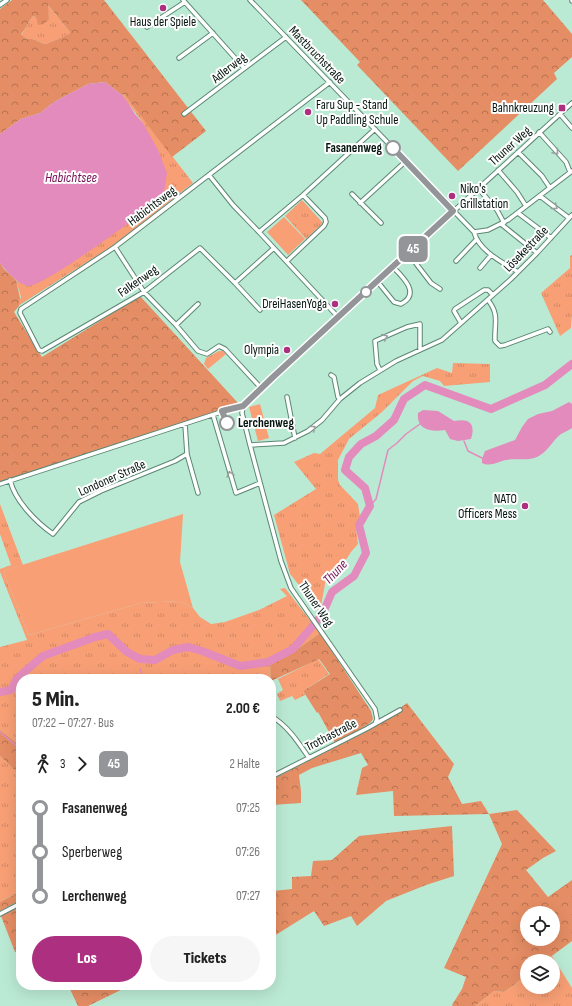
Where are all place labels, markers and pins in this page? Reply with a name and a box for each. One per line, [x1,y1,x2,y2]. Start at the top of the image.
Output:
marker: Haus der Spiele [158,3,168,13]
place label: Haus der Spiele [130,14,196,30]
place label: Faru Sup - Stand Up Paddling Schule [316,97,398,128]
place label: Bahnkreuzung [492,100,554,116]
marker: Bahnkreuzung [557,103,567,113]
marker: Faru Sup - Stand Up Paddling Schule [303,107,313,117]
place label: Fasanenweg [325,140,383,156]
marker: Fasanenweg [385,140,401,156]
place label: Niko's Grillstation [460,181,508,212]
marker: Niko's Grillstation [447,191,457,201]
unlabelled marker [360,286,372,298]
place label: DreiHasenYoga [262,296,327,312]
marker: DreiHasenYoga [330,299,340,309]
place label: Olympia [244,342,279,358]
marker: Olympia [282,345,292,355]
marker: Lerchenweg [219,415,235,431]
place label: Lerchenweg [238,415,294,431]
place label: NATO Officers Mess [458,491,517,522]
marker: NATO Officers Mess [520,501,530,511]

